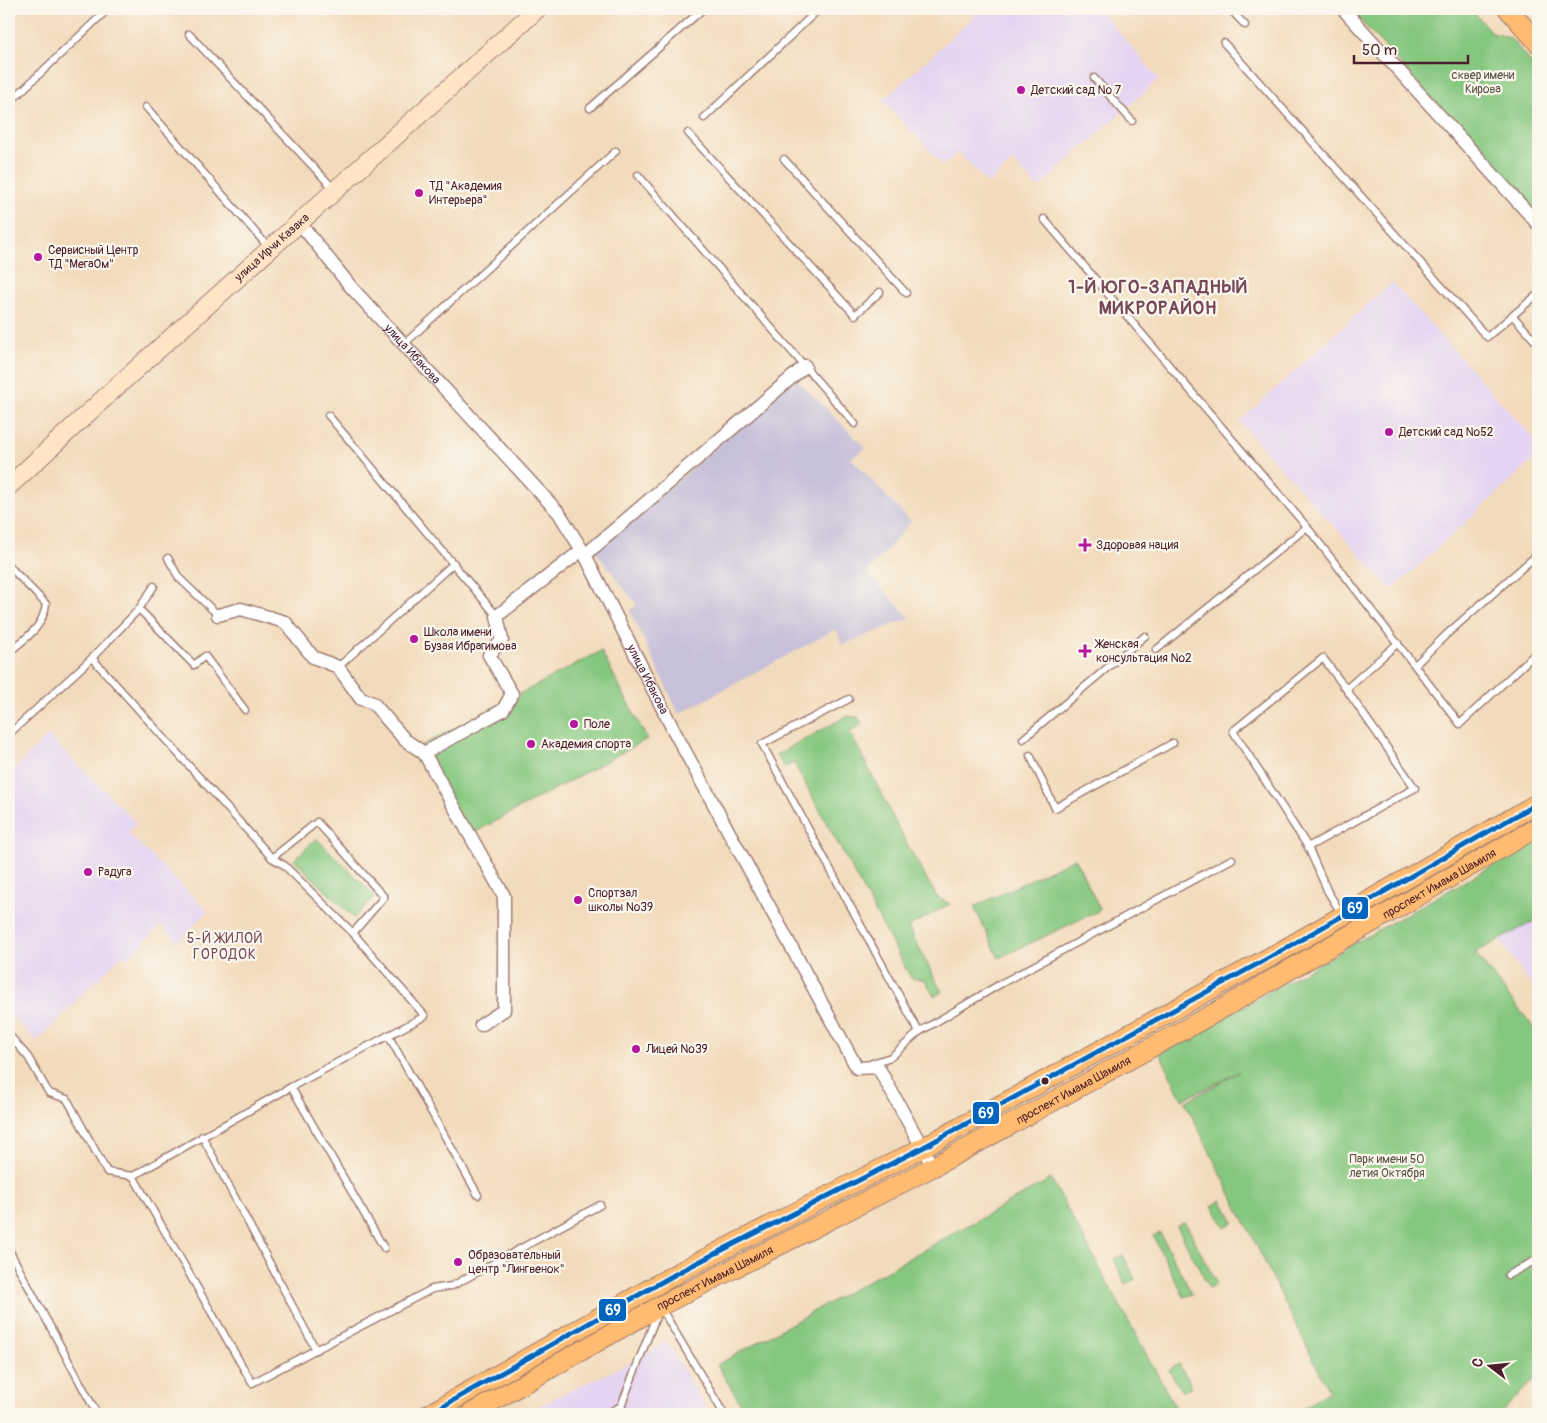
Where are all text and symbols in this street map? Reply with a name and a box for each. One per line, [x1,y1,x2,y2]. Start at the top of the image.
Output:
scale bar [1354,32,1468,64]
text: 50 m [1362,41,1397,60]
park label: сквер имени Кирова [1452,68,1515,97]
place label: Детский сад № 7 [1030,83,1122,98]
marker: Детский сад № 7 [1015,84,1027,96]
place label: ТД "Академия Интерьера" [429,179,502,208]
marker: ТД "Академия Интерьера" [413,187,425,199]
street label: улица Ирчи Казака [231,210,312,285]
place label: Сервисный Центр ТД "МегаОм" [48,243,139,272]
marker: Сервисный Центр ТД "МегаОм" [32,251,44,263]
district label: 1-Й ЮГО-ЗАПАДНЫЙ МИКРОРАЙОН [1068,276,1248,320]
street label: улица Ибакова [380,320,444,387]
place label: Детский сад №52 [1398,425,1494,440]
marker: Детский сад №52 [1383,426,1395,438]
marker: Здоровая нация [1078,538,1092,552]
place label: Здоровая нация [1096,538,1179,553]
place label: Школа имени Бузая Ибрагимова [424,625,517,654]
marker: Школа имени Бузая Ибрагимова [408,633,420,645]
place label: Женская консультация №2 [1094,637,1192,666]
street label: улица Ибакова [623,641,672,717]
marker: Женская консультация №2 [1078,644,1092,658]
place label: Поле [584,717,610,732]
marker: Поле [568,718,580,730]
place label: Академия спорта [541,737,631,752]
marker: Академия спорта [525,738,537,750]
street label: проспект Имама Шамиля [1380,845,1499,922]
place label: Радуга [98,865,132,880]
marker: Радуга [82,866,94,878]
place label: Спортзал школы №39 [588,886,653,915]
marker: Спортзал школы №39 [572,894,584,906]
line badge: 69 [1341,896,1369,920]
text: 69 [1347,900,1363,917]
district label: 5-Й ЖИЛОЙ ГОРОДОК [187,930,263,963]
place label: Лицей №39 [645,1042,708,1057]
marker: Лицей №39 [630,1043,642,1055]
street label: проспект Имама Шамиля [1013,1052,1134,1128]
unlabelled marker [1040,1076,1050,1086]
line badge: 69 [972,1101,1000,1125]
text: 69 [978,1105,994,1122]
park label: Парк имени 50 летия Октября [1349,1152,1425,1181]
street label: проспект Имама Шамиля [654,1242,776,1314]
place label: Образовательный центр "Лингвенок" [468,1248,565,1277]
marker: Образовательный центр "Лингвенок" [452,1256,464,1268]
line badge: 69 [598,1298,627,1322]
text: 69 [605,1302,621,1319]
north arrow [1464,1340,1514,1390]
text: С [1469,1356,1487,1369]

